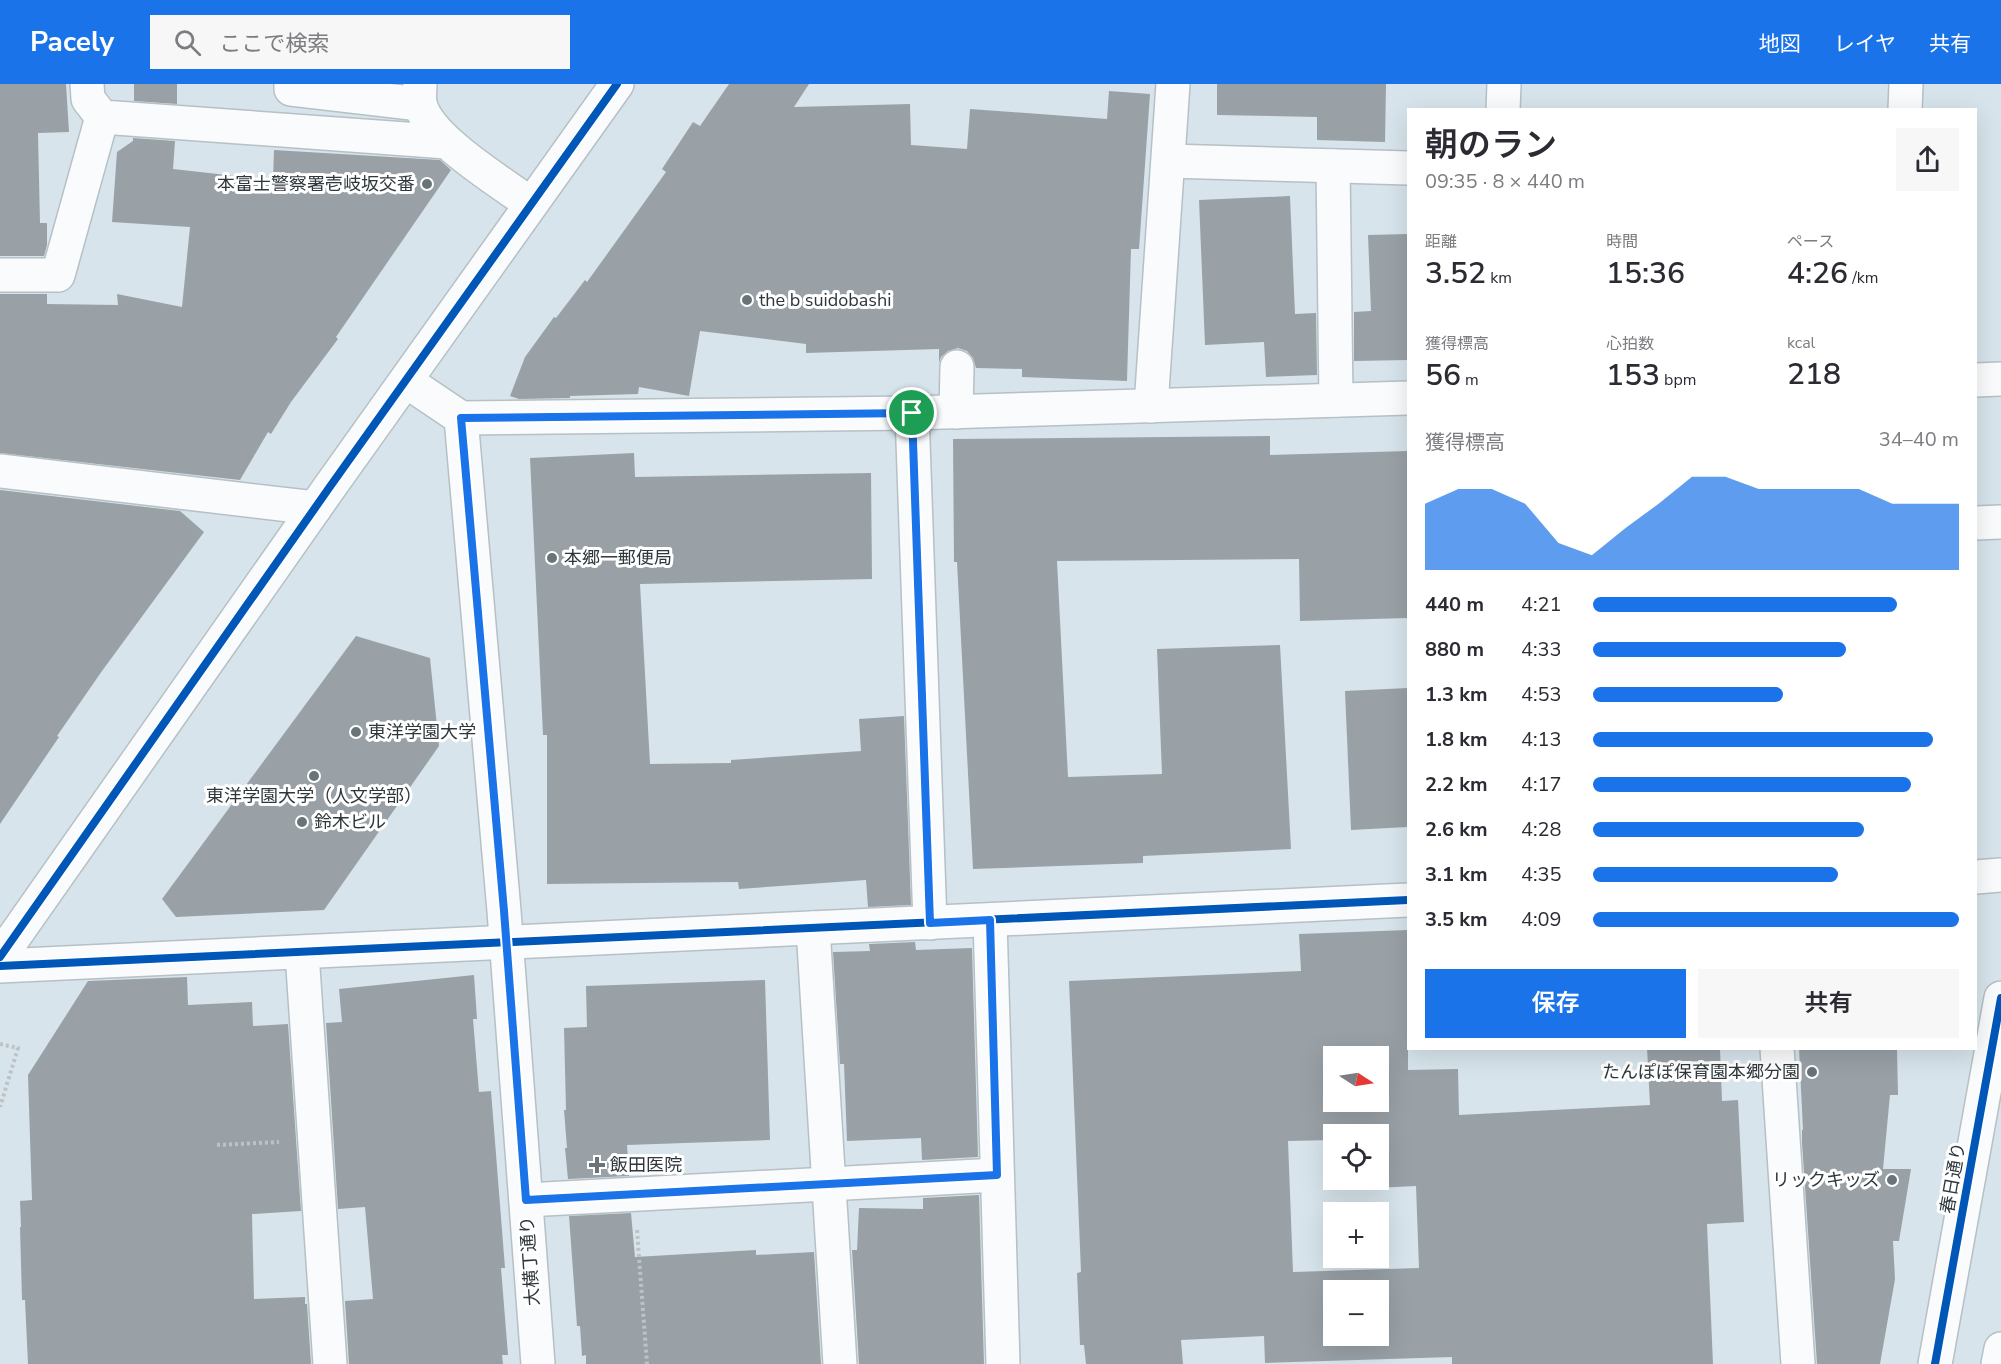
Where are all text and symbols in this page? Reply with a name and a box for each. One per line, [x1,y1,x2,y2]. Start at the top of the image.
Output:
search box [150,15,570,69]
text: Pacely [30,23,114,61]
icon: search [171,26,204,59]
text: ここで検索 [219,29,329,59]
text: 地図 [1759,30,1801,58]
text: レイヤ [1834,30,1896,58]
text: 共有 [1929,30,1971,58]
text: 朝のラン [1425,123,1557,168]
button: share [1896,128,1959,191]
text: 09:35 · 8 × 440 m [1425,168,1585,195]
place label: 本富士警察署壱岐坂交番 [217,172,415,196]
marker: 本富士警察署壱岐坂交番 [420,177,434,191]
text: 距離 [1425,231,1457,253]
text: 時間 [1606,231,1638,253]
text: ペース [1787,231,1834,253]
text: 3.52 [1425,253,1486,294]
text: 15:36 [1606,253,1685,294]
text: 4:26 [1787,253,1848,294]
text: km [1486,267,1512,289]
text: /km [1848,267,1878,289]
place label: the b suidobashi [759,288,891,312]
marker: the b suidobashi [740,293,754,307]
text: kcal [1787,332,1815,354]
text: 獲得標高 [1425,333,1489,355]
text: 心拍数 [1606,333,1654,355]
text: 218 [1787,354,1841,395]
text: 56 [1425,355,1461,396]
text: 153 [1606,355,1660,396]
text: m [1461,369,1479,391]
text: bpm [1660,369,1696,391]
pin [886,387,937,438]
icon: arrive [895,396,928,429]
text: 34–40 m [1879,426,1959,453]
text: 獲得標高 [1425,429,1505,456]
place label: 本郷一郵便局 [564,546,672,570]
marker: 本郷一郵便局 [545,551,559,565]
text: 440 m [1425,591,1484,618]
text: 4:21 [1521,591,1562,618]
text: 880 m [1425,636,1484,663]
text: 4:33 [1521,636,1562,663]
text: 1.3 km [1425,681,1488,708]
text: 4:53 [1521,681,1562,708]
place label: 東洋学園大学 [368,720,476,744]
marker: 東洋学園大学 [349,725,363,739]
text: 1.8 km [1425,726,1488,753]
text: 4:13 [1521,726,1562,753]
marker: 東洋学園大学（人文学部） [307,769,321,783]
text: 2.2 km [1425,771,1488,798]
text: 4:17 [1521,771,1562,798]
place label: 東洋学園大学（人文学部） [206,784,422,808]
place label: 鈴木ビル [314,810,386,834]
marker: 鈴木ビル [295,815,309,829]
text: 2.6 km [1425,816,1488,843]
text: 4:28 [1521,816,1562,843]
text: 3.1 km [1425,861,1488,888]
text: 4:35 [1521,861,1562,888]
text: 3.5 km [1425,906,1488,933]
text: 4:09 [1521,906,1562,933]
button: 保存 [1425,969,1686,1038]
button: 共有 [1698,969,1959,1038]
north arrow [1323,1046,1389,1112]
map controls [1323,1046,1389,1346]
place label: たんぽぽ保育園本郷分園 [1602,1060,1800,1084]
marker: たんぽぽ保育園本郷分園 [1805,1065,1819,1079]
button: locate [1323,1124,1389,1190]
street label: 春日通り [1935,1140,1971,1216]
place label: 飯田医院 [610,1153,682,1177]
marker: 飯田医院 [588,1156,606,1174]
place label: リックキッズ [1772,1168,1880,1192]
marker: リックキッズ [1885,1173,1899,1187]
button: + [1323,1202,1389,1268]
street label: 大横丁通り [515,1215,545,1307]
button: − [1323,1280,1389,1346]

